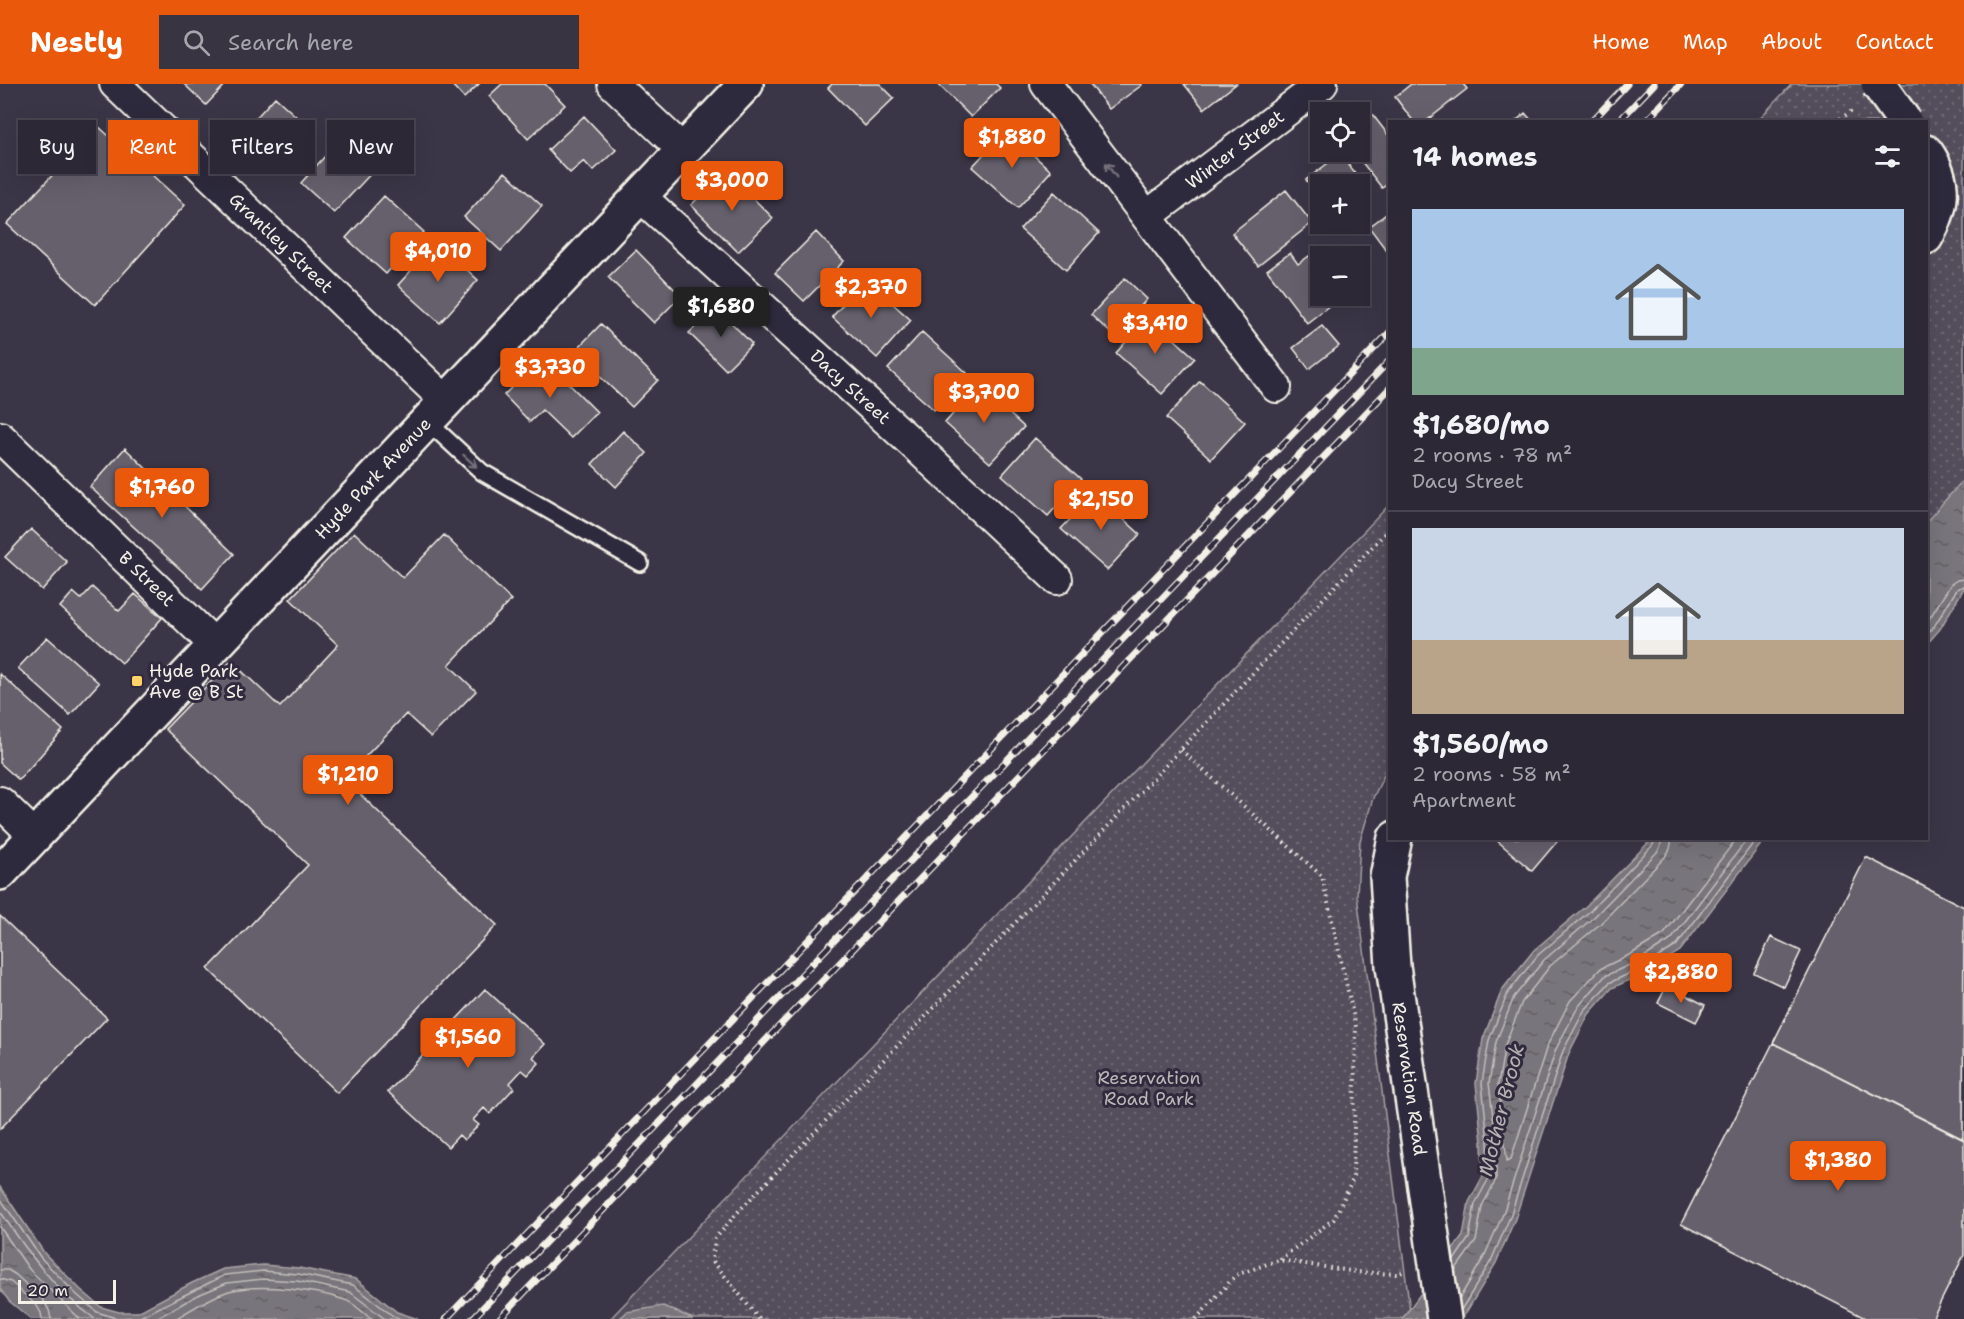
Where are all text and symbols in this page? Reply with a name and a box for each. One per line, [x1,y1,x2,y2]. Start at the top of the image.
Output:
search box [159,15,579,69]
text: Nestly [30,23,123,61]
icon: search [180,26,213,59]
text: Search here [228,28,354,57]
text: Home [1592,28,1650,56]
text: Map [1683,28,1728,56]
text: About [1761,28,1822,56]
text: Contact [1855,28,1934,56]
map controls [1310,102,1370,306]
button: locate [1310,102,1370,162]
street label: Winter Street [1181,105,1289,195]
pin: $1,880 [963,118,1061,169]
chip: Buy [18,120,96,174]
chip: Rent [108,120,198,174]
chip: Filters [210,120,315,174]
chip: New [327,120,414,174]
text: $1,880 [978,124,1046,150]
text: 14 homes [1412,139,1538,174]
icon: filters [1871,140,1904,173]
pin: $3,000 [683,161,781,212]
one-way arrow [1105,162,1118,178]
text: $3,000 [695,167,769,193]
button: + [1310,174,1370,234]
street label: Grantley Street [224,188,338,299]
pin: $4,010 [389,232,487,283]
text: $4,010 [404,238,472,264]
button: − [1310,246,1370,306]
icon: home [1604,248,1712,356]
pin: $2,370 [822,268,920,319]
text: $2,370 [834,274,908,300]
pin: $1,680 [672,287,770,338]
text: $1,680 [687,293,755,319]
pin: $3,410 [1106,304,1204,355]
text: $3,410 [1122,310,1188,336]
street label: Dacy Street [805,344,896,430]
pin: $3,730 [501,348,599,399]
text: $3,730 [514,354,586,380]
pin: $3,700 [935,373,1033,424]
text: $3,700 [948,379,1020,405]
text: $1,680/mo [1412,407,1550,442]
street label: Hyde Park Avenue [310,412,437,545]
text: 2 rooms · 78 m² [1412,442,1572,468]
one-way arrow [462,453,477,467]
pin: $1,760 [113,468,211,519]
text: Dacy Street [1412,468,1524,494]
text: $1,760 [129,474,195,500]
pin: $2,150 [1052,480,1150,531]
text: $2,150 [1068,486,1134,512]
street label: B Street [113,546,180,612]
icon: home [1604,567,1712,675]
place label: Hyde Park Ave @ B St [149,659,244,704]
marker: Hyde Park Ave @ B St [130,674,144,688]
text: $1,560/mo [1412,726,1549,761]
pin: $1,210 [299,755,397,806]
text: $1,210 [317,761,379,787]
text: 2 rooms · 58 m² [1412,761,1571,787]
text: Apartment [1412,787,1516,813]
pin: $2,880 [1632,953,1730,1004]
text: $2,880 [1644,959,1718,985]
street label: Reservation Road [1386,1001,1432,1157]
pin: $1,560 [419,1018,517,1069]
text: $1,560 [434,1024,502,1050]
water label: Mother Brook [1472,1041,1530,1179]
park label: Reservation Road Park [1097,1066,1201,1111]
pin: $1,380 [1789,1141,1887,1192]
text: $1,380 [1804,1147,1872,1173]
scale bar [18,1277,116,1304]
text: 20 m [27,1280,68,1301]

